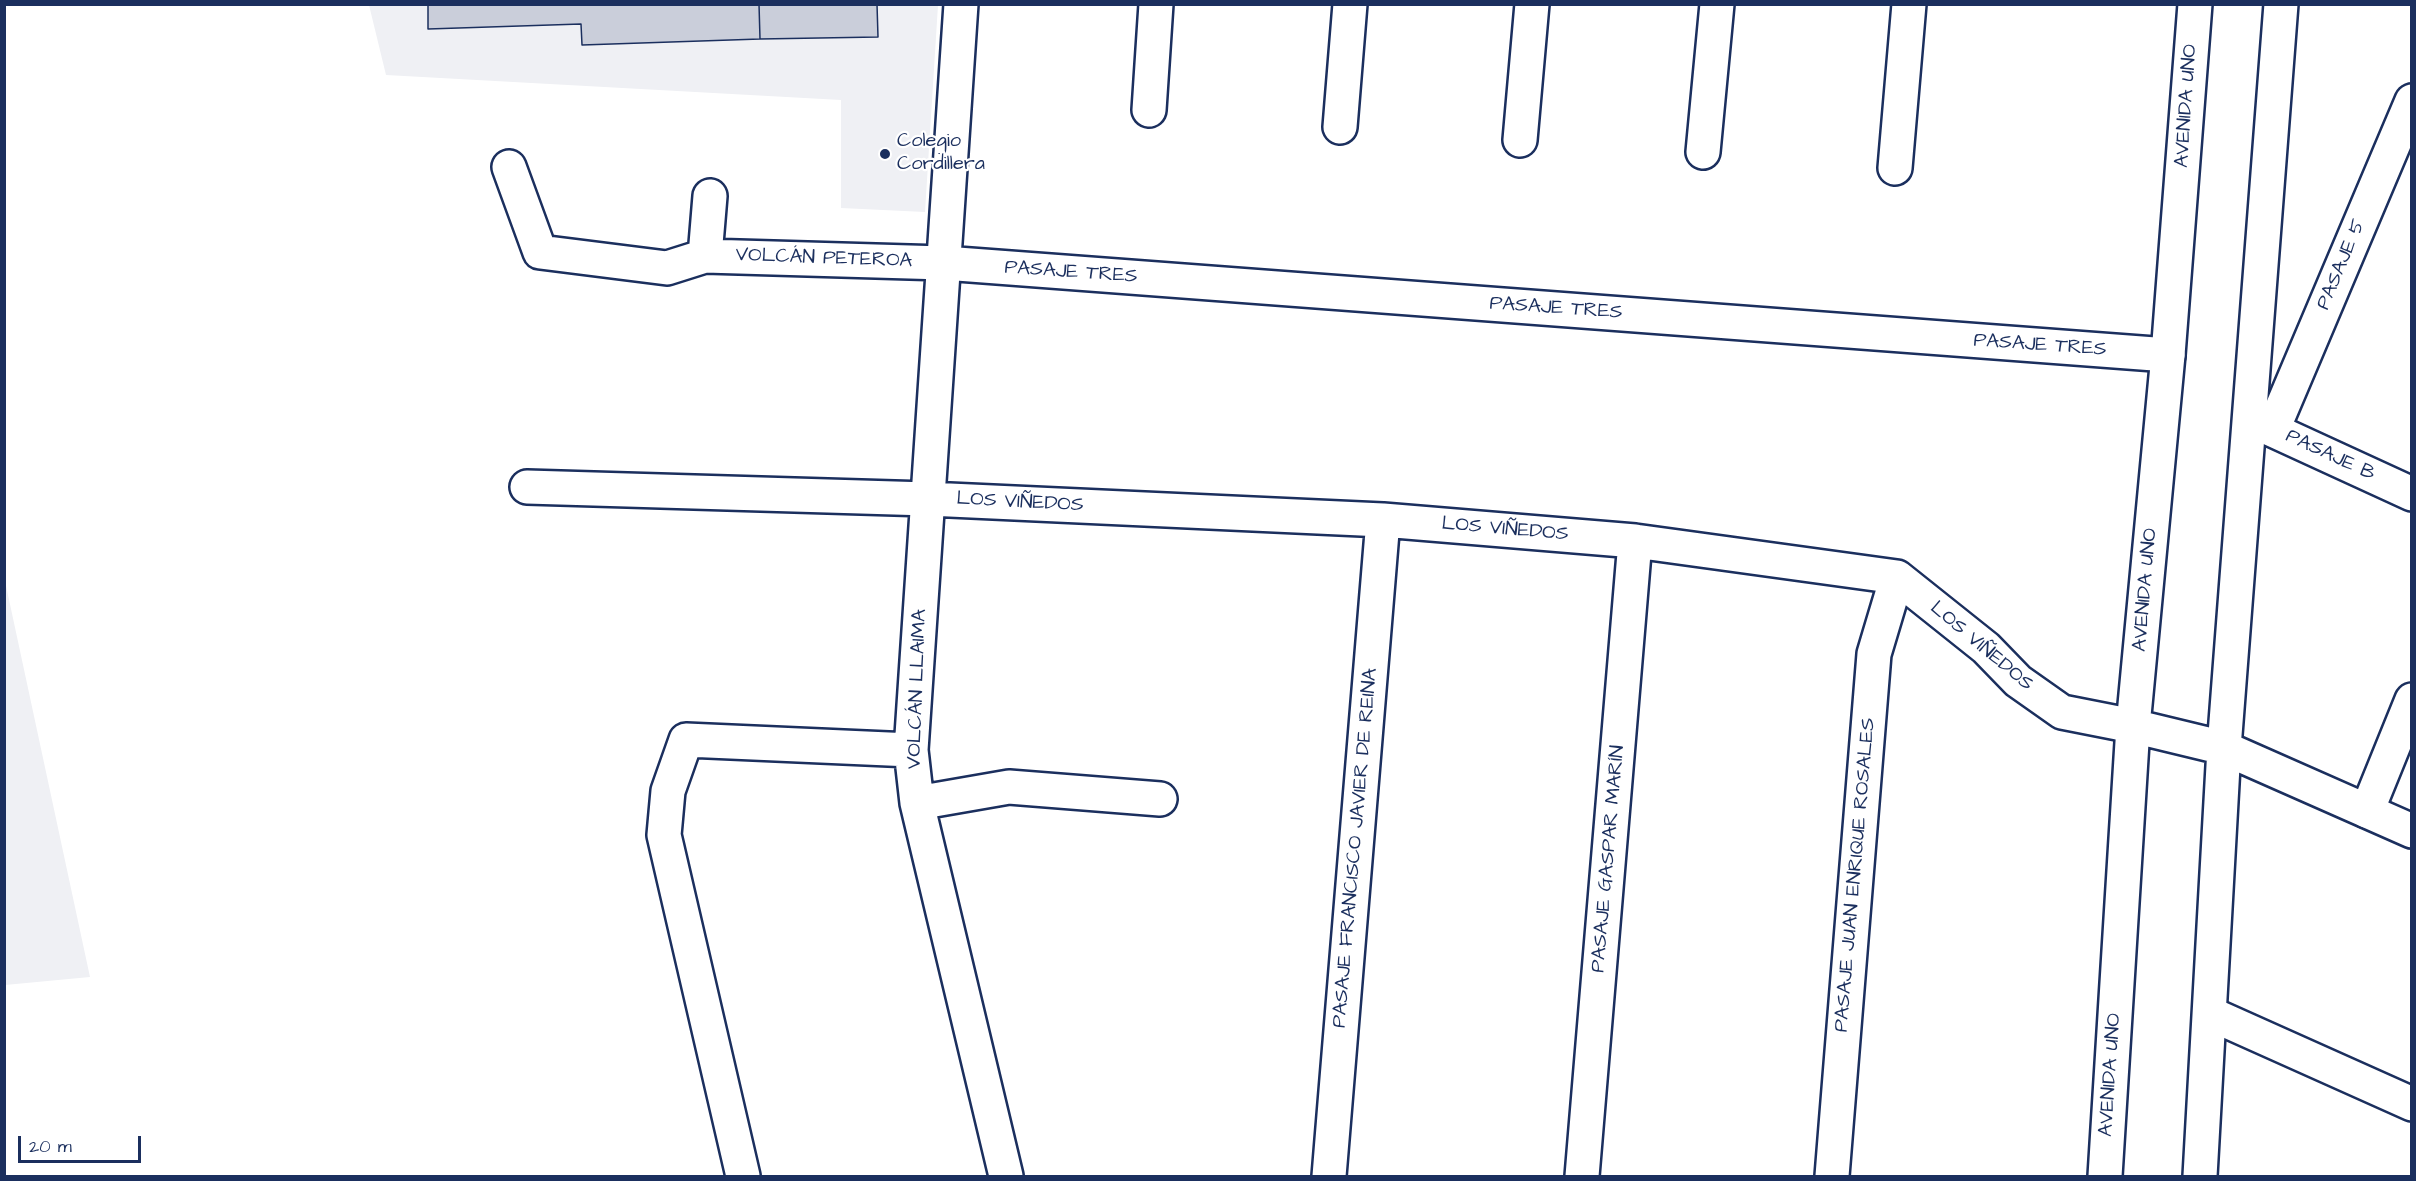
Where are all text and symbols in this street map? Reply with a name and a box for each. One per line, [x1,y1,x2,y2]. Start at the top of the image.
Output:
street label: AVENIDA UNO [2171,43,2203,169]
place label: Colegio Cordillera [897,130,985,177]
marker: Colegio Cordillera [878,147,892,161]
street label: PASAJE 5 [2312,216,2372,314]
street label: VOLCÁN PETEROA [735,244,913,274]
street label: PASAJE TRES [1004,256,1138,290]
street label: PASAJE TRES [1489,292,1623,326]
street label: PASAJE TRES [1973,329,2107,363]
street label: PASAJE B [2281,425,2379,487]
street label: LOS VIÑEDOS [956,488,1084,518]
street label: LOS VIÑEDOS [1441,512,1569,548]
street label: AVENIDA UNO [2129,527,2163,653]
street label: LOS VIÑEDOS [1925,597,2037,697]
street label: VOLCÁN LLAIMA [903,609,933,769]
street label: PASAJE FRANCISCO JAVIER DE REINA [1328,667,1384,1029]
street label: PASAJE JUAN ENRIQUE ROSALES [1830,717,1882,1033]
street label: PASAJE GASPAR MARÍN [1587,744,1631,974]
street label: AVENIDA UNO [2095,1012,2127,1138]
scale bar [21,1124,144,1162]
text: 20 m [29,1134,72,1159]

